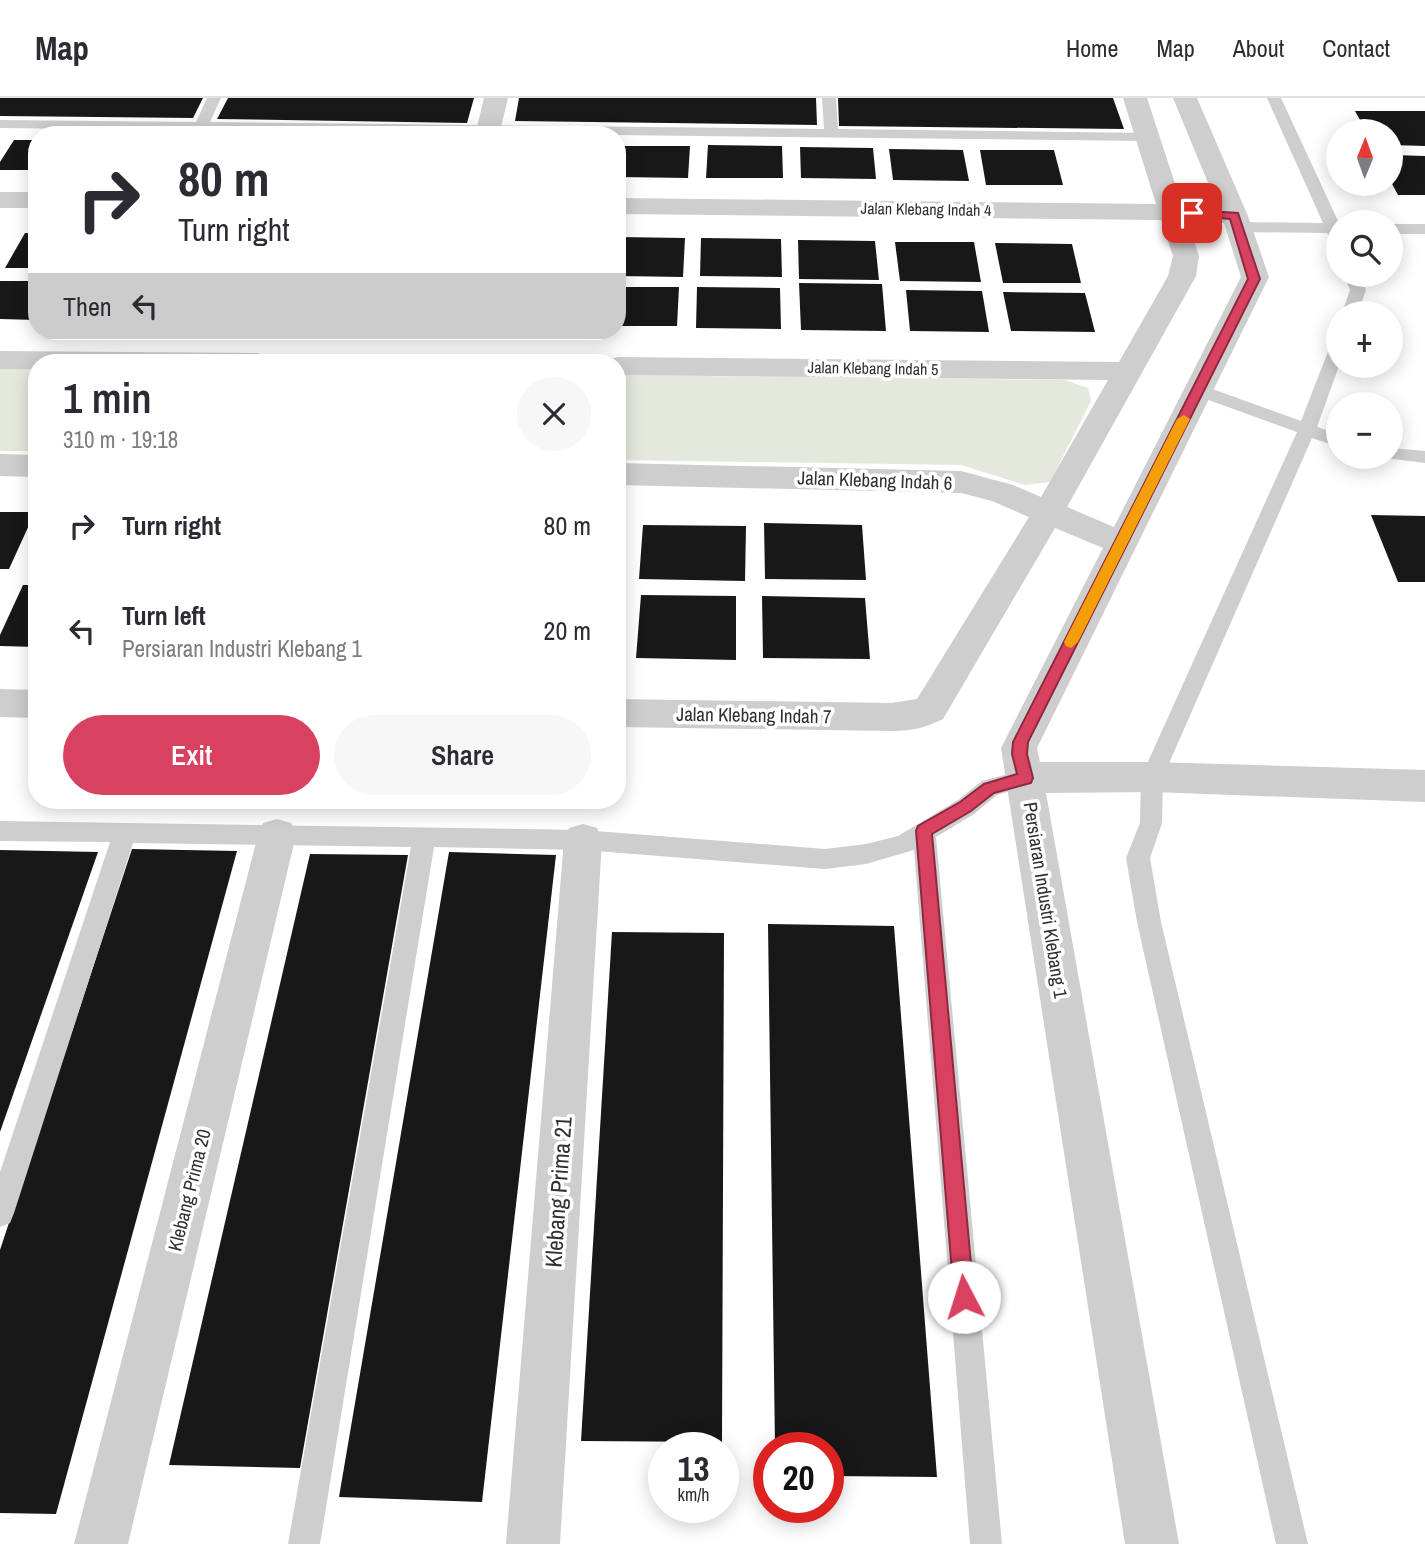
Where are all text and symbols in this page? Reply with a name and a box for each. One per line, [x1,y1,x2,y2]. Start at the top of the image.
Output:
text: Map [35,26,89,70]
text: Home [1066,32,1118,64]
text: Map [1156,32,1195,64]
text: About [1233,32,1284,64]
text: Contact [1322,32,1390,64]
north arrow [1326,119,1404,196]
map controls [1326,119,1403,469]
text: 80 m [178,145,270,211]
icon: right [63,154,154,245]
pin [1162,183,1222,243]
icon: arrive [1173,194,1211,232]
street label: Jalan Klebang Indah 4 [861,197,991,221]
text: Turn right [178,208,290,251]
button: search [1326,210,1403,287]
icon: left [126,287,164,325]
text: Then [63,289,112,324]
button: + [1326,301,1403,378]
street label: Jalan Klebang Indah 5 [808,356,938,380]
text: 1 min [63,370,152,426]
button: close [517,377,591,451]
button: − [1326,392,1403,469]
text: 310 m · 19:18 [63,424,178,455]
street label: Jalan Klebang Indah 6 [797,464,953,496]
icon: right [63,507,101,545]
text: Turn right [122,508,221,543]
text: 80 m [544,508,591,543]
text: Turn left [122,598,206,633]
icon: left [63,612,101,650]
text: 20 m [544,613,591,648]
text: Persiaran Industri Klebang 1 [122,633,362,664]
street label: Jalan Klebang Indah 7 [676,701,832,729]
button: Exit [63,715,320,795]
button: Share [334,715,591,795]
street label: Persiaran Industri Klebang 1 [1018,800,1074,1000]
street label: Klebang Prima 21 [537,1115,579,1268]
street label: Klebang Prima 20 [161,1126,217,1254]
position arrow [927,1260,1001,1334]
speed limit sign: 20 [753,1432,844,1523]
text: 13 [678,1445,709,1492]
text: km/h [678,1482,710,1507]

